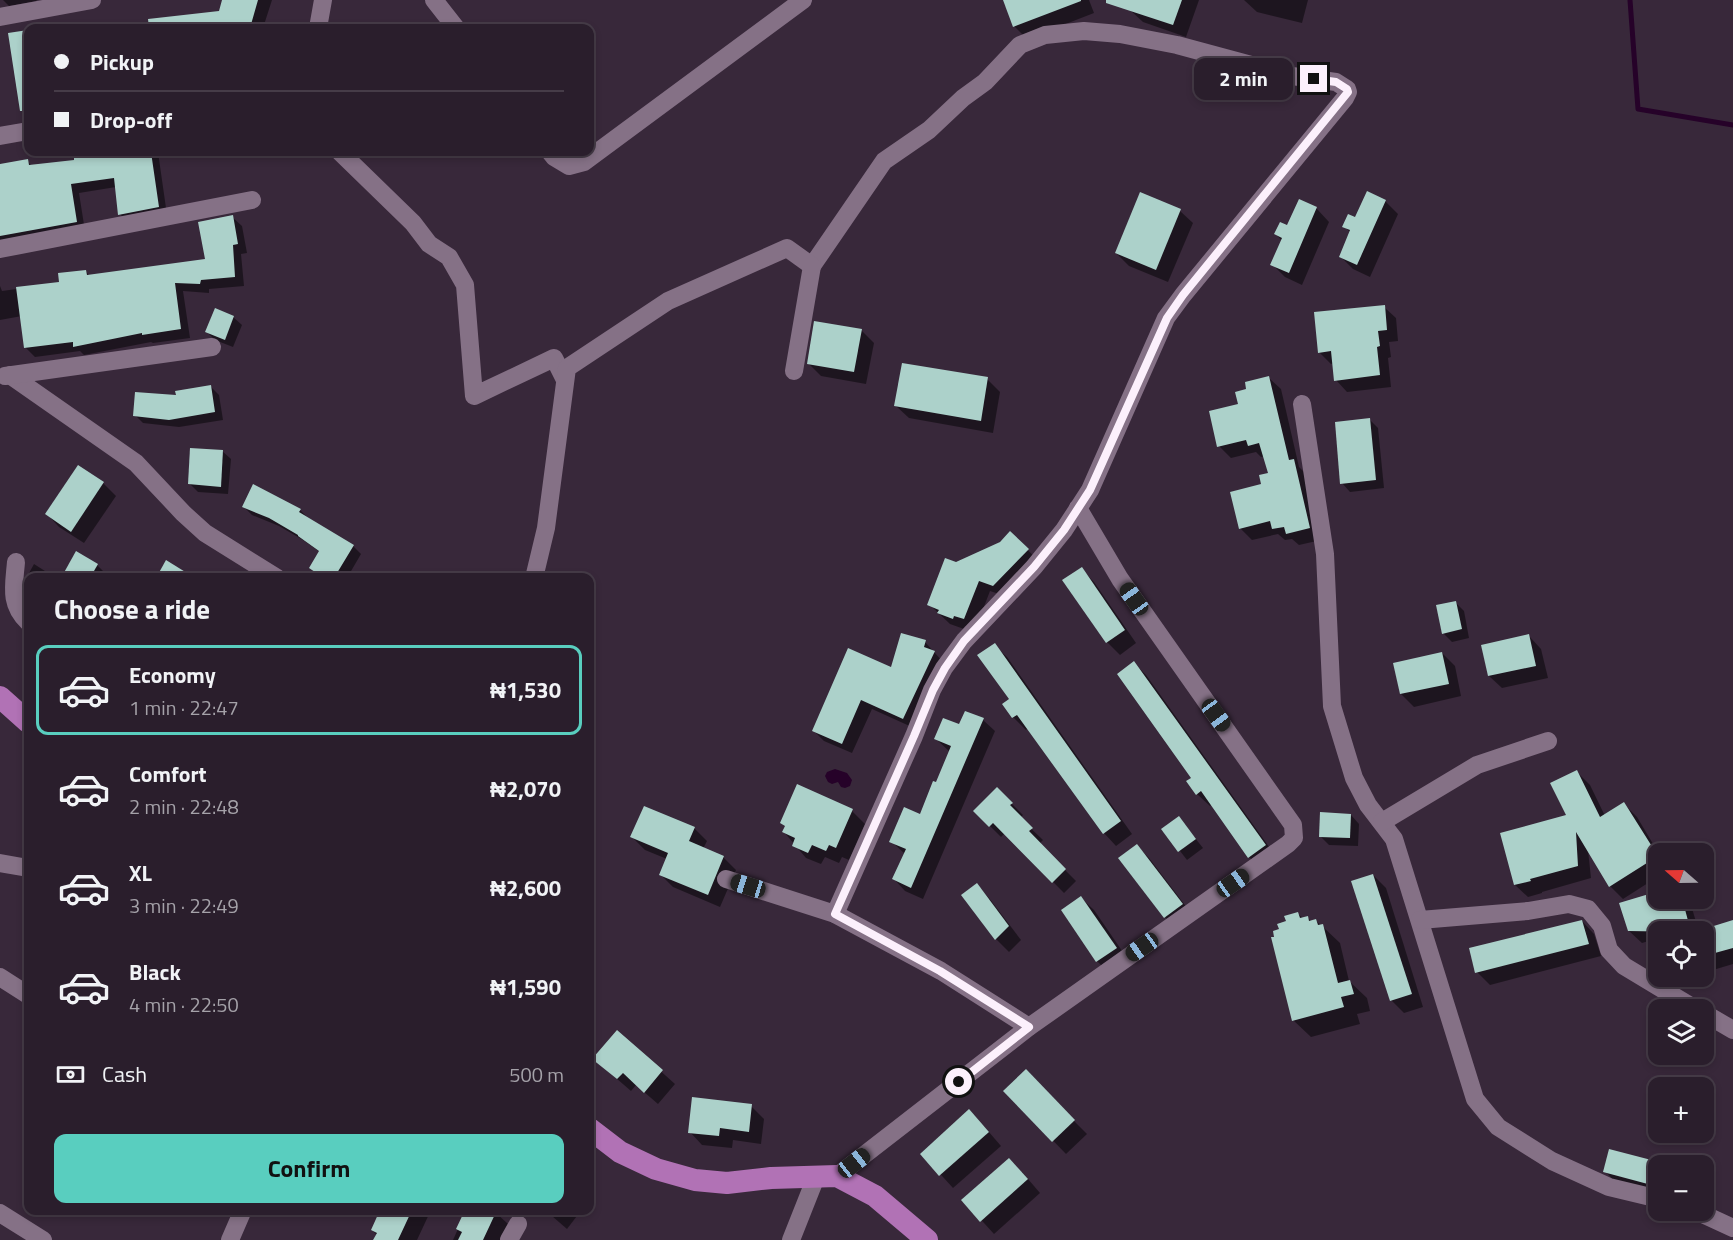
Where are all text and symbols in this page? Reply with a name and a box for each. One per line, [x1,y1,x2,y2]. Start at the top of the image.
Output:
text: Pickup [90,45,154,79]
callout: 2 min [1194,58,1293,100]
text: 2 min [1219,63,1268,94]
route end [1300,65,1327,92]
text: Drop-off [90,103,172,137]
car [1116,579,1152,619]
text: Choose a ride [54,588,210,629]
text: Economy [129,658,216,692]
icon: car [57,663,111,717]
text: ₦1,530 [490,673,561,707]
text: 1 min · 22:47 [129,692,239,723]
car [1198,695,1234,735]
text: Comfort [129,757,207,791]
icon: car [57,762,111,816]
text: ₦2,070 [490,772,561,806]
text: 2 min · 22:48 [129,791,239,822]
north arrow [1648,843,1714,909]
map controls [1648,843,1714,1221]
text: XL [129,856,152,890]
icon: car [57,861,111,915]
car [1213,865,1253,901]
text: ₦2,600 [490,871,561,905]
car [728,872,768,900]
text: 3 min · 22:49 [129,890,239,921]
button: locate [1648,921,1714,987]
car [1122,929,1162,965]
text: Black [129,955,181,989]
icon: car [57,960,111,1014]
text: ₦1,590 [490,970,561,1004]
text: 4 min · 22:50 [129,989,239,1020]
button: layers [1648,999,1714,1065]
text: Cash [102,1057,147,1091]
icon: cash [54,1058,87,1091]
text: 500 m [509,1059,564,1090]
route start [945,1068,972,1095]
button: + [1648,1077,1714,1143]
button: Confirm [54,1134,564,1203]
car [834,1145,874,1181]
button: − [1648,1155,1714,1221]

